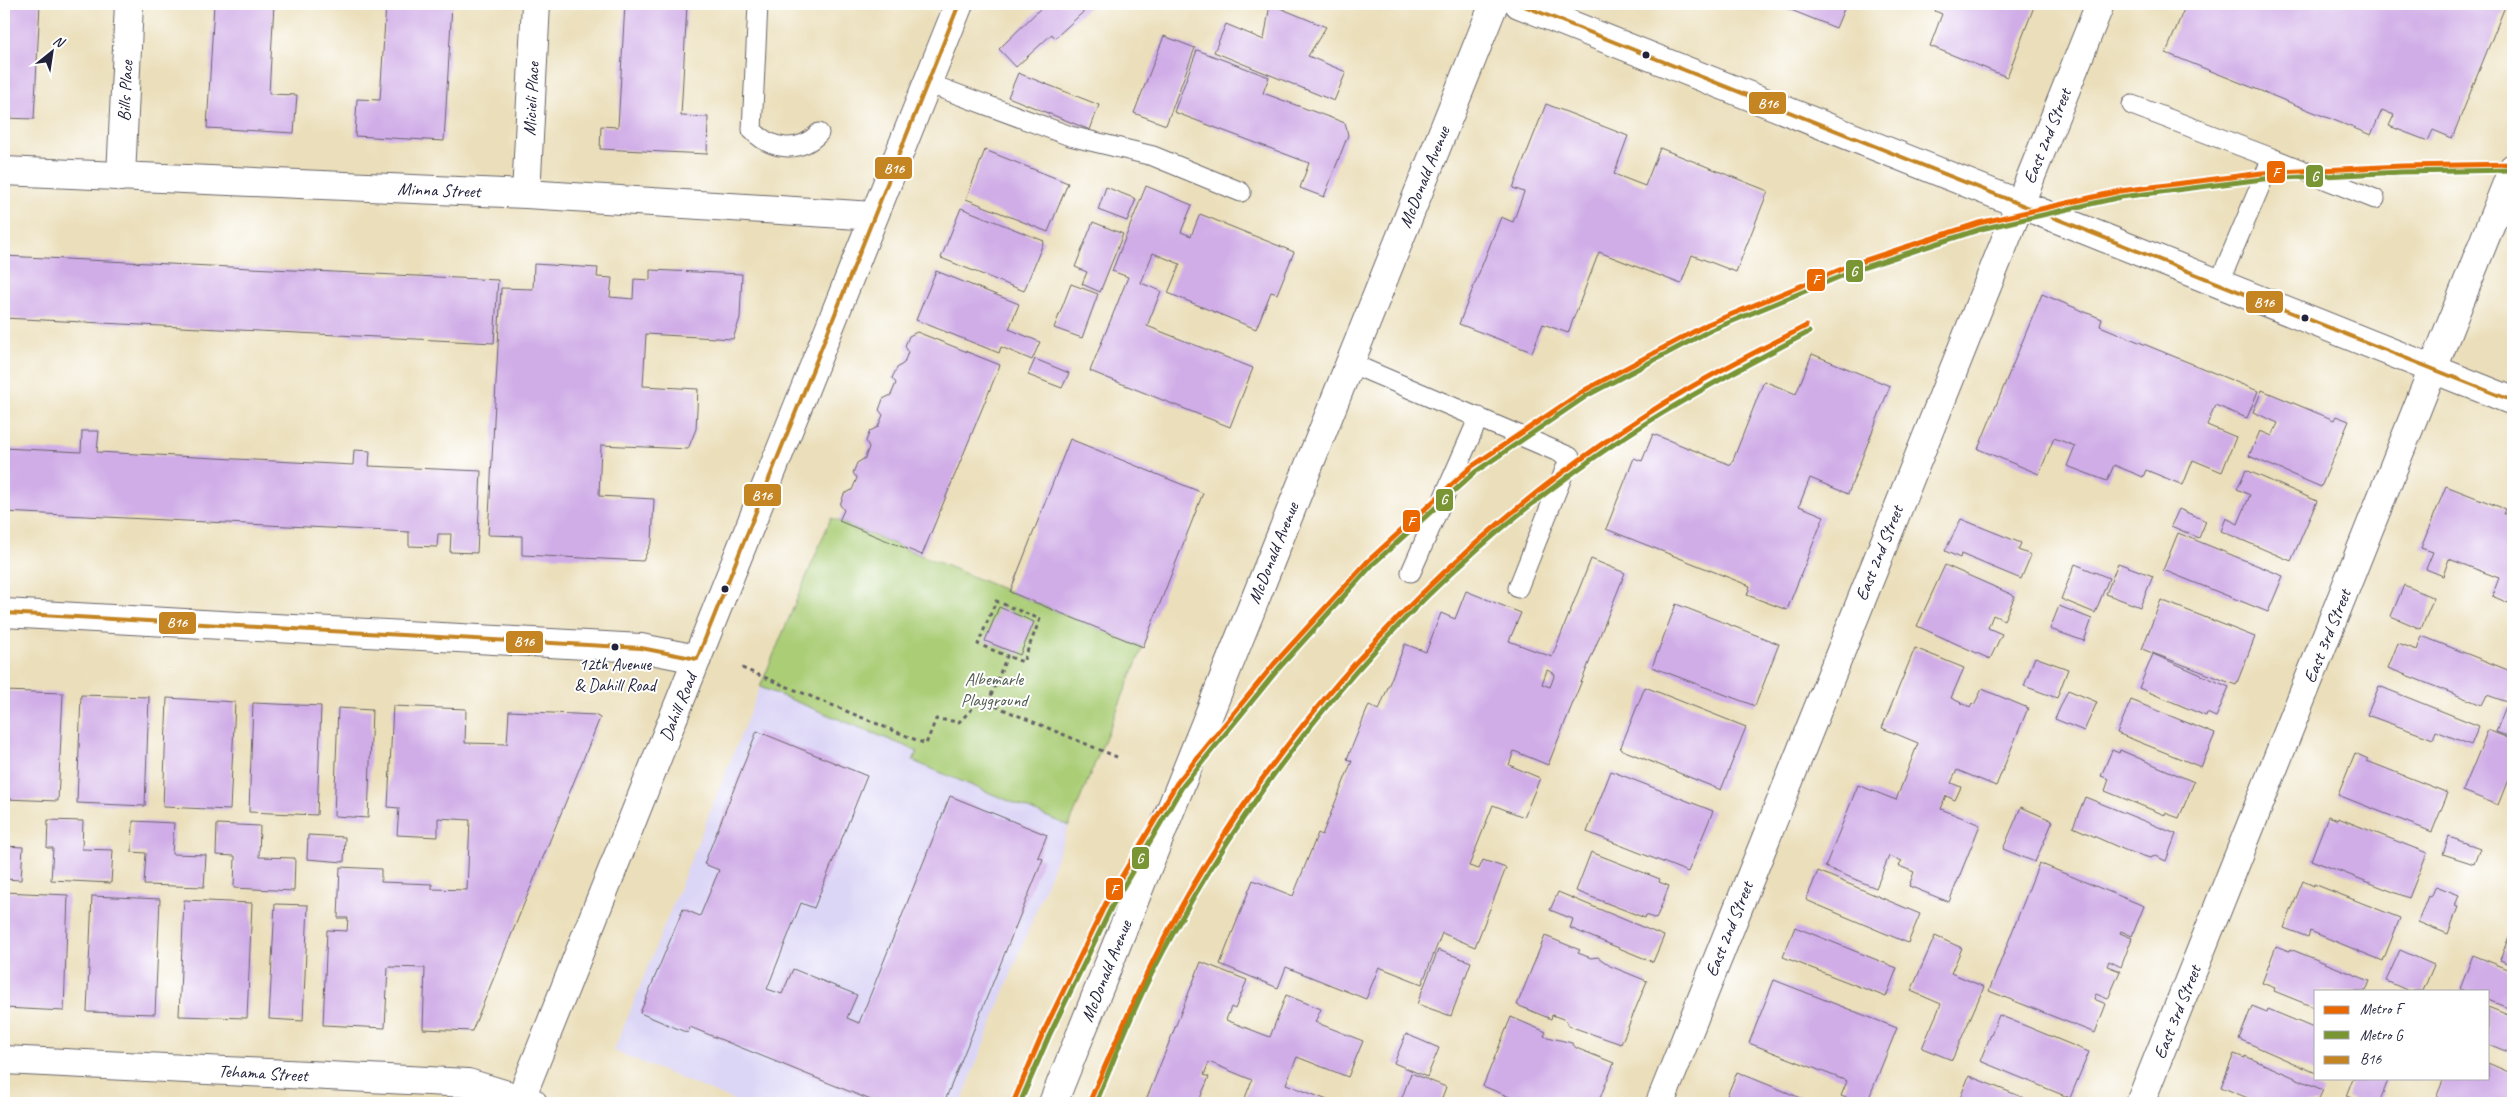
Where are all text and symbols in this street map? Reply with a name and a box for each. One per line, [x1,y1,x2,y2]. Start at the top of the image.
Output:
north arrow [28,28,78,78]
text: N [50,32,68,52]
unlabelled marker [1641,50,1651,60]
street label: Bills Place [112,59,138,122]
street label: Micieli Place [518,60,544,136]
street label: East 2nd Street [2018,83,2077,187]
line badge: B16 [1748,91,1787,115]
text: B16 [1758,95,1780,112]
street label: McDonald Avenue [1394,122,1455,231]
line badge: B16 [874,156,913,180]
text: B16 [884,160,906,177]
line badge: F [2266,160,2286,184]
text: F [2273,164,2283,181]
line badge: G [2305,164,2324,188]
text: G [2312,168,2321,185]
street label: Minna Street [397,178,483,203]
line badge: G [1845,259,1864,283]
text: G [1851,263,1860,280]
line badge: F [1806,268,1826,292]
text: F [1813,271,1823,288]
line badge: B16 [2245,290,2284,314]
text: B16 [2254,294,2276,311]
unlabelled marker [2300,313,2310,323]
line badge: B16 [743,483,782,507]
text: B16 [752,487,774,504]
line badge: G [1435,488,1454,512]
text: G [1441,491,1450,508]
street label: McDonald Avenue [1243,498,1304,607]
street label: East 2nd Street [1850,500,1909,604]
line badge: F [1402,509,1421,533]
text: F [1408,513,1418,530]
unlabelled marker [720,584,730,594]
street label: East 3rd Street [2298,584,2356,686]
line badge: B16 [158,611,197,635]
text: B16 [167,614,189,631]
line badge: B16 [505,630,544,654]
text: B16 [514,633,536,650]
marker: 12th Avenue & Dahill Road [610,642,620,652]
place label: 12th Avenue & Dahill Road [575,654,658,696]
street label: Dahill Road [654,667,703,744]
park label: Albemarle Playground [961,668,1030,711]
line badge: G [1131,846,1150,870]
text: G [1137,850,1146,867]
street label: East 2nd Street [1700,876,1759,980]
line badge: F [1105,877,1124,901]
text: F [1111,881,1121,898]
street label: McDonald Avenue [1076,916,1137,1025]
street label: East 3rd Street [2148,960,2206,1062]
legend [2314,990,2490,1080]
text: Metro F [2360,1000,2406,1019]
text: Metro G [2360,1026,2404,1045]
text: B16 [2360,1050,2383,1069]
street label: Tehama Street [218,1060,310,1086]

